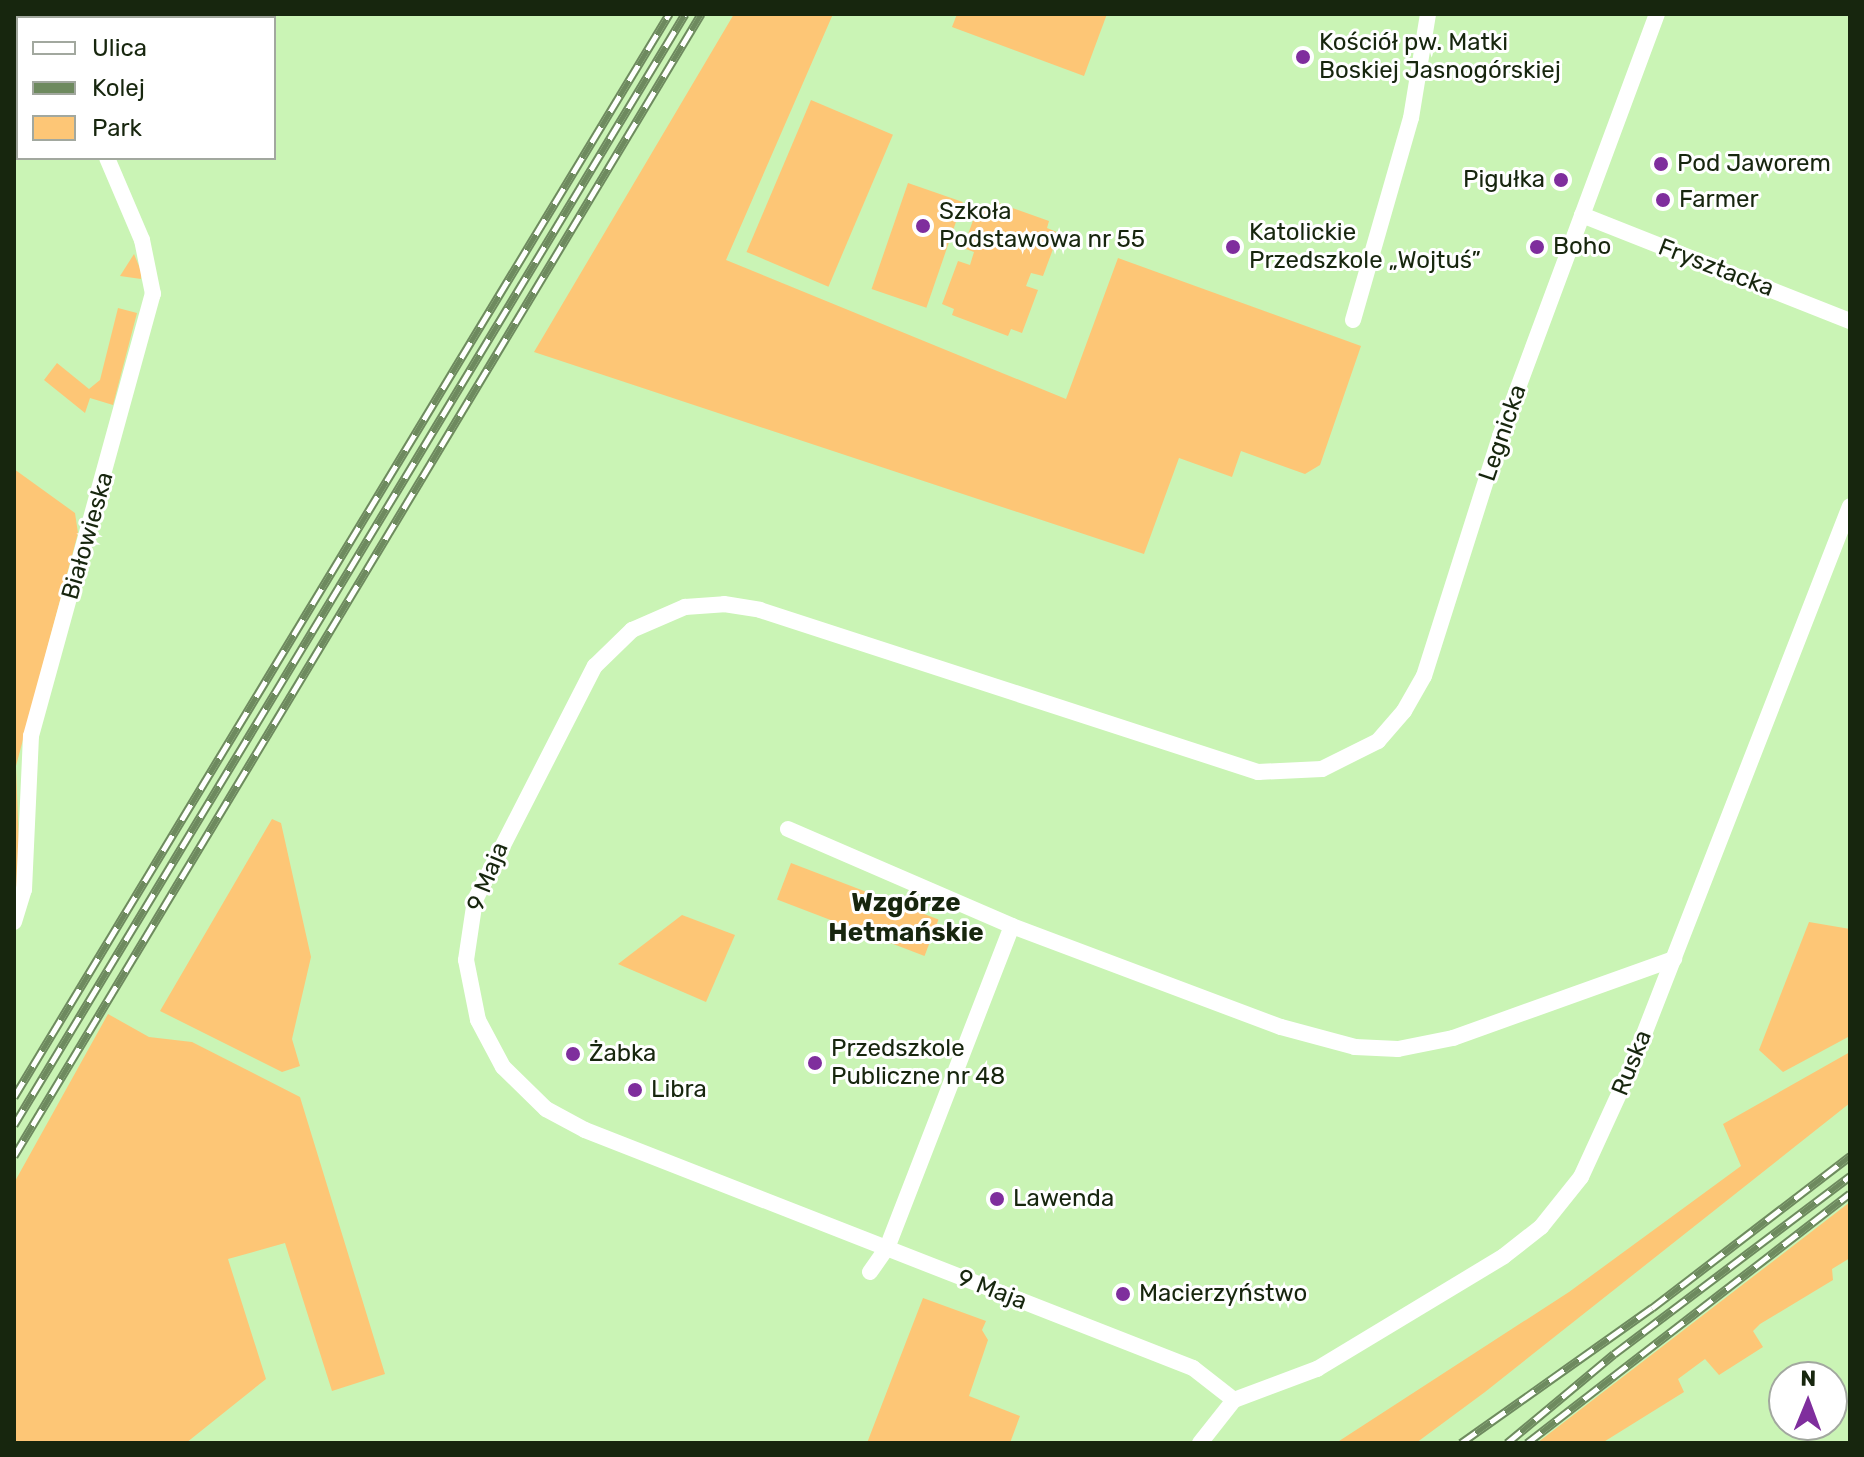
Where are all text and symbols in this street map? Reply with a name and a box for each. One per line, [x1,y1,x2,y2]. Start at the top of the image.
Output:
legend [16,16,276,160]
place label: Kościół pw. Matki Boskiej Jasnogórskiej [1319,29,1561,85]
text: Ulica [92,34,147,62]
marker: Kościół pw. Matki Boskiej Jasnogórskiej [1294,48,1312,66]
text: Kolej [92,74,145,102]
text: Park [92,114,142,142]
place label: Pod Jaworem [1677,150,1831,178]
marker: Pod Jaworem [1652,155,1670,173]
place label: Pigułka [1463,166,1545,194]
marker: Pigułka [1552,171,1570,189]
place label: Farmer [1679,186,1759,214]
marker: Farmer [1654,191,1672,209]
place label: Szkoła Podstawowa nr 55 [939,198,1146,254]
marker: Szkoła Podstawowa nr 55 [914,217,932,235]
place label: Katolickie Przedszkole „Wojtuś” [1249,219,1481,275]
place label: Boho [1553,233,1611,261]
street label: Frysztacka [1654,233,1778,303]
marker: Katolickie Przedszkole „Wojtuś” [1224,238,1242,256]
marker: Boho [1528,238,1546,256]
street label: Legnicka [1473,381,1533,485]
street label: Białowieska [56,469,120,603]
street label: 9 Maja [461,838,515,916]
district label: Wzgórze Hetmańskie [828,887,984,948]
street label: Ruska [1606,1026,1658,1100]
place label: Przedszkole Publiczne nr 48 [831,1035,1006,1091]
place label: Żabka [589,1040,656,1068]
marker: Żabka [564,1045,582,1063]
marker: Przedszkole Publiczne nr 48 [806,1054,824,1072]
place label: Libra [651,1076,707,1104]
marker: Libra [626,1081,644,1099]
place label: Lawenda [1013,1185,1114,1213]
marker: Lawenda [988,1190,1006,1208]
street label: 9 Maja [953,1264,1031,1316]
place label: Macierzyństwo [1139,1280,1307,1308]
marker: Macierzyństwo [1114,1285,1132,1303]
north arrow [1768,1361,1848,1441]
text: N [1800,1365,1817,1392]

